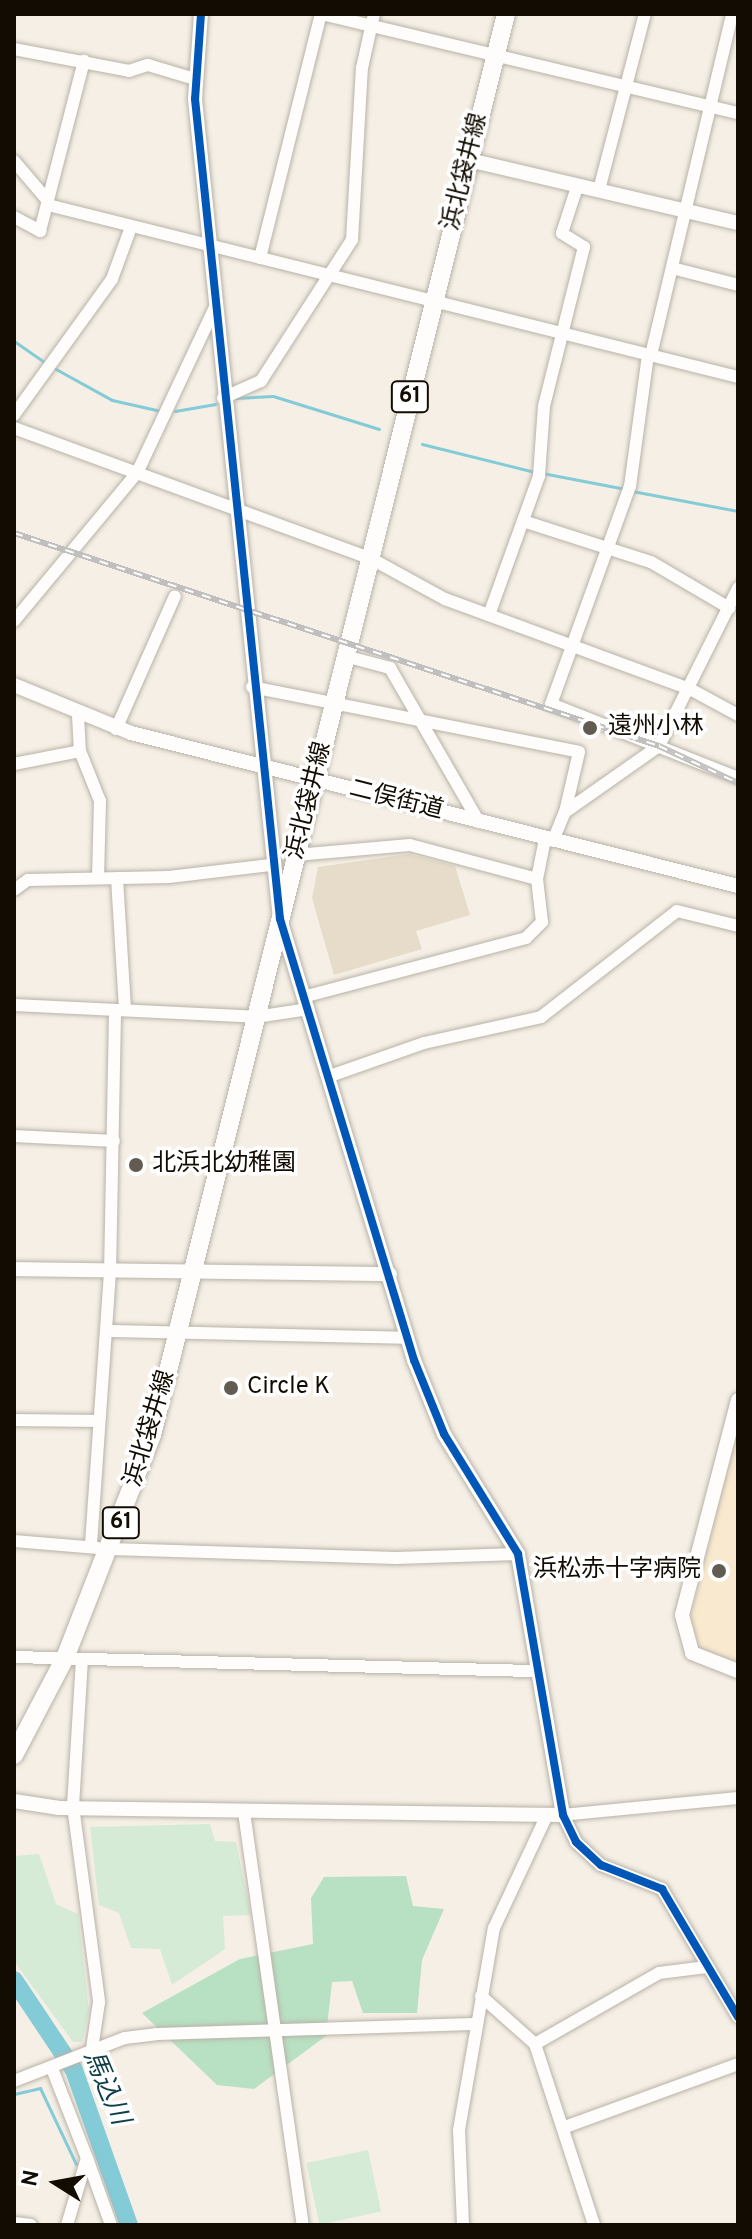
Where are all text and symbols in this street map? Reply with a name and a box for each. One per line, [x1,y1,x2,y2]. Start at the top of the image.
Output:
street label: 浜北袋井線 [438,110,494,234]
road number: 61 [390,379,430,415]
place label: 遠州小林 [608,714,704,742]
marker: 遠州小林 [579,717,601,739]
street label: 浜北袋井線 [282,739,338,863]
street label: 二俣街道 [346,775,446,827]
place label: 北浜北幼稚園 [152,1151,296,1179]
marker: 北浜北幼稚園 [127,1156,145,1174]
street label: 浜北袋井線 [120,1367,182,1491]
place label: Circle K [247,1374,330,1402]
marker: Circle K [222,1379,240,1397]
road number: 61 [101,1505,141,1541]
place label: 浜松赤十字病院 [533,1557,701,1585]
marker: 浜松赤十字病院 [708,1560,730,1582]
water label: 馬込川 [75,2046,135,2130]
north arrow [16,2143,96,2223]
text: N [17,2168,47,2189]

